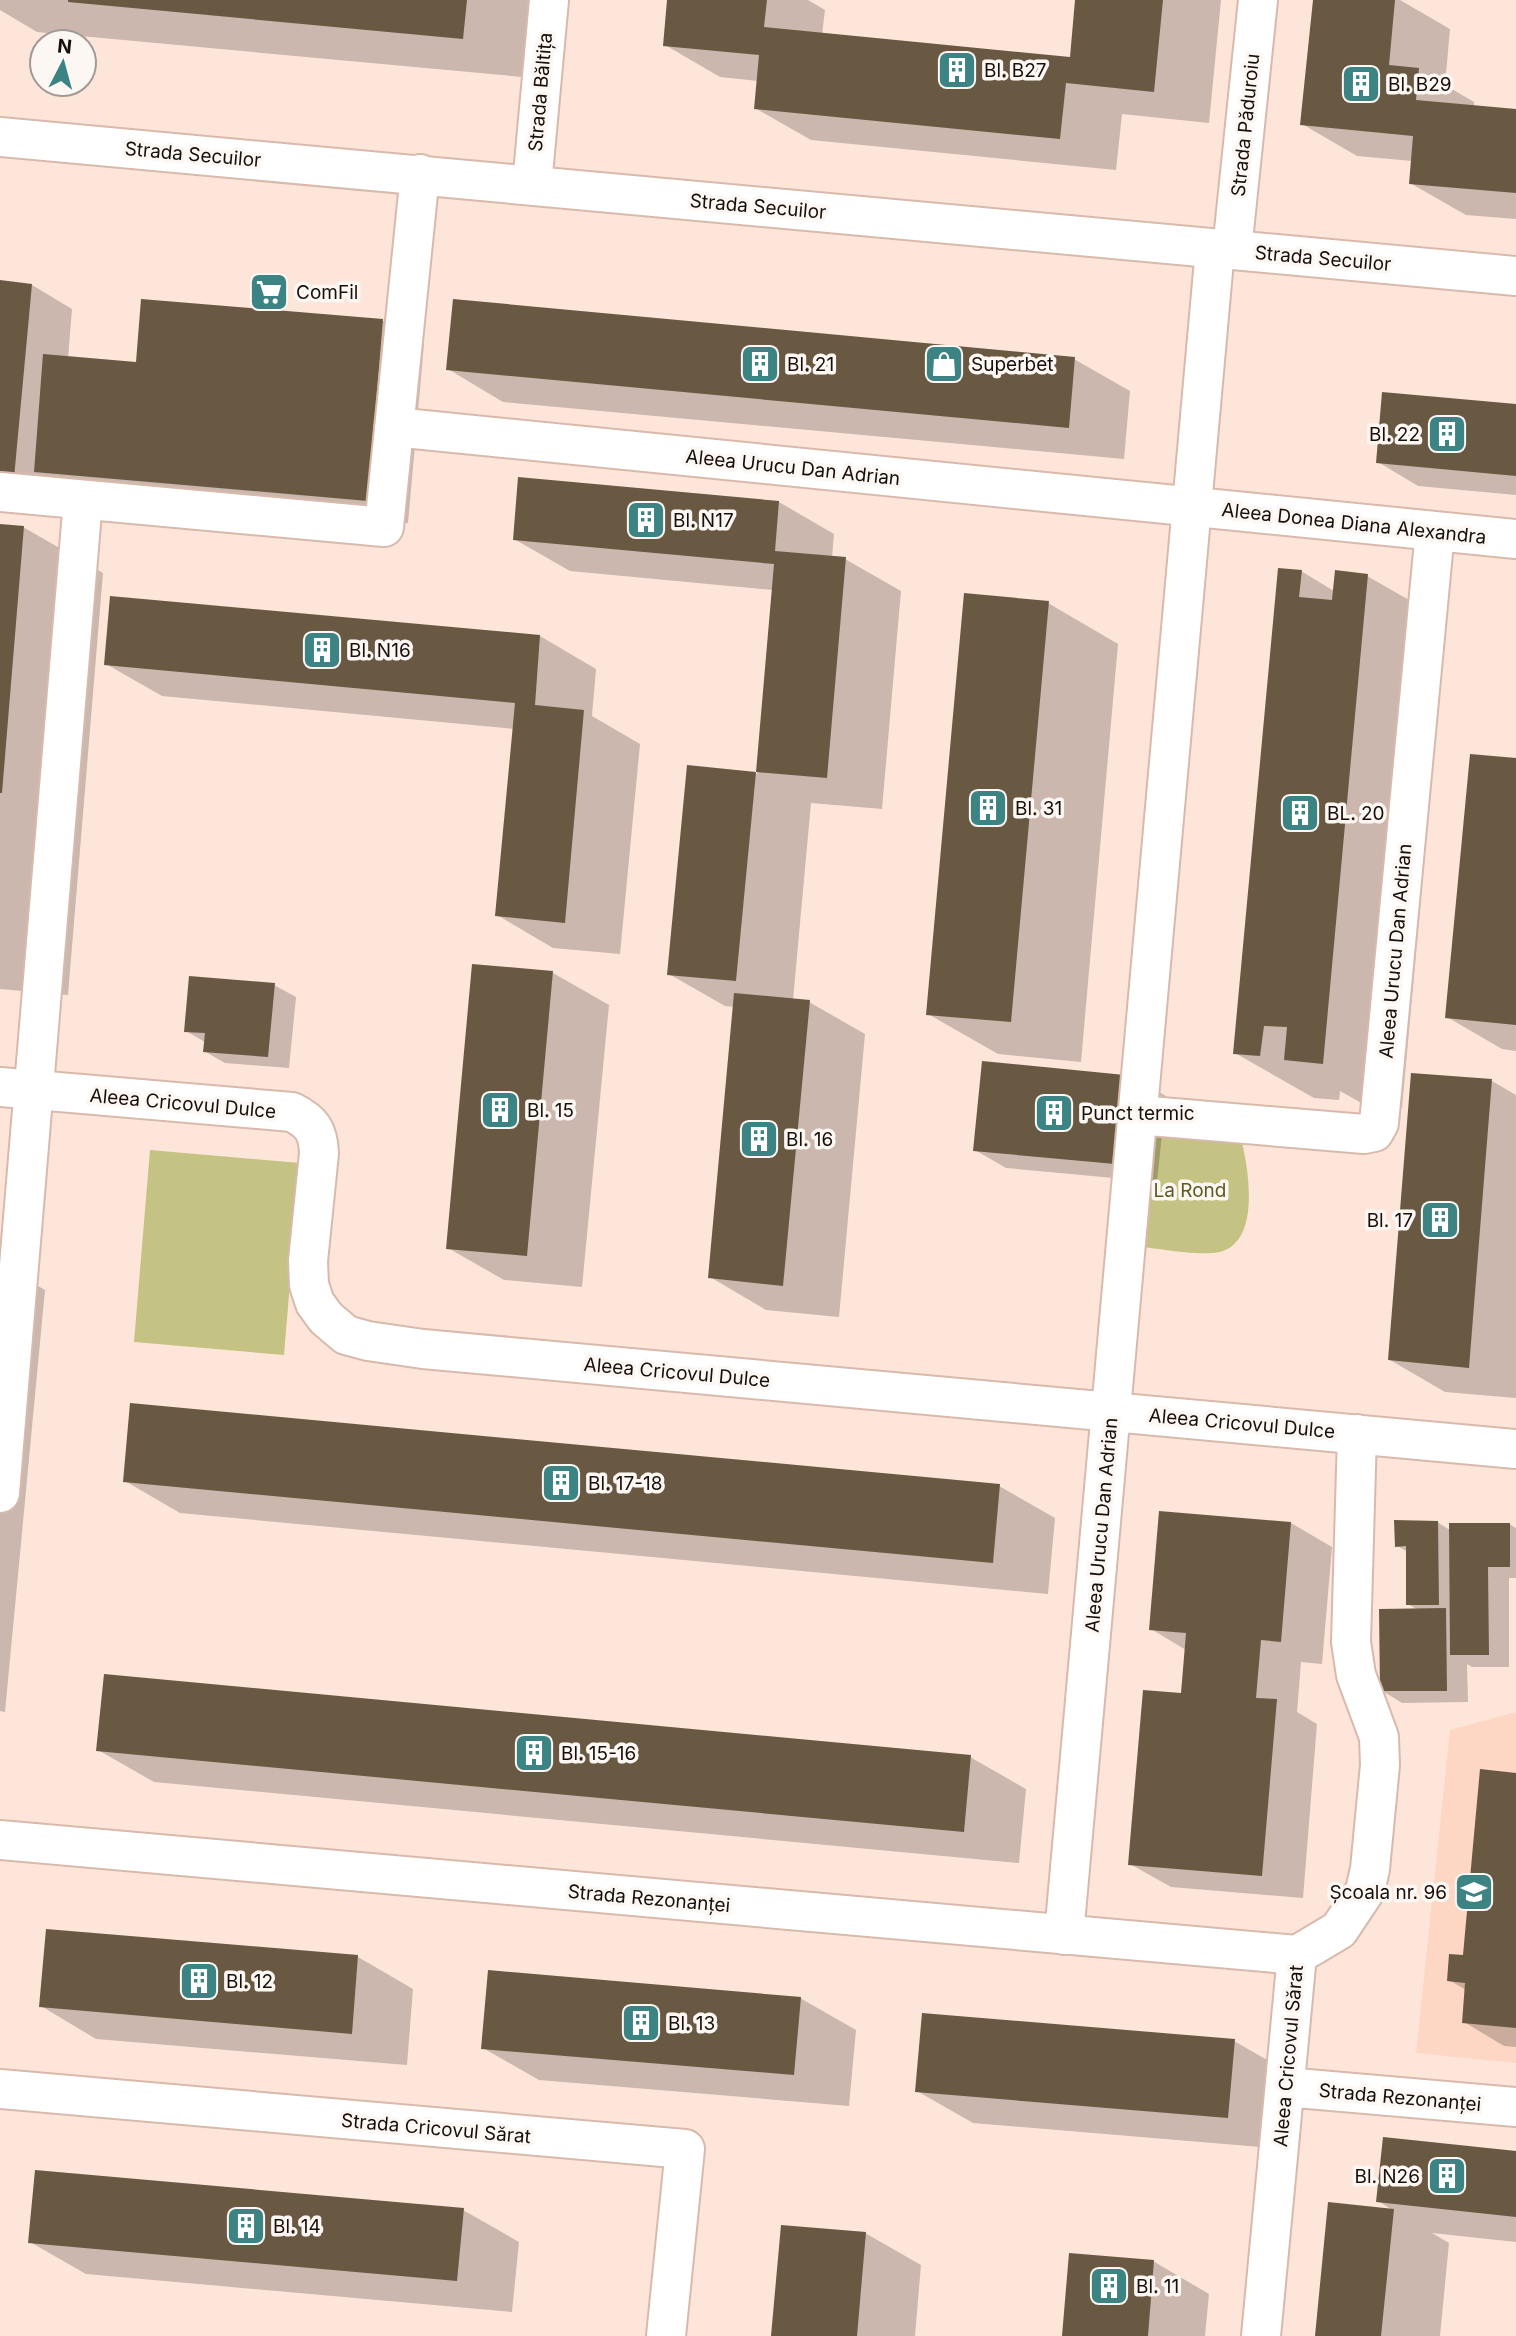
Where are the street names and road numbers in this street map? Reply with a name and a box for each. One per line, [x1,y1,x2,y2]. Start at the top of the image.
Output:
street label: Strada Băltița [524,31,557,153]
street label: Strada Păduroiu [1227,52,1264,198]
street label: Strada Secuilor [124,137,262,172]
street label: Strada Secuilor [689,189,827,224]
street label: Strada Secuilor [1254,241,1392,276]
street label: Aleea Urucu Dan Adrian [685,445,901,490]
street label: Aleea Donea Diana Alexandra [1220,498,1487,549]
street label: Aleea Urucu Dan Adrian [1375,843,1416,1059]
street label: Aleea Cricovul Dulce [89,1084,277,1123]
street label: Aleea Cricovul Dulce [583,1353,771,1392]
street label: Aleea Cricovul Dulce [1148,1404,1336,1443]
street label: Aleea Urucu Dan Adrian [1081,1417,1122,1633]
street label: Strada Rezonanței [567,1880,731,1917]
street label: Aleea Cricovul Sărat [1269,1964,1308,2148]
street label: Strada Rezonanței [1318,2079,1482,2116]
street label: Strada Cricovul Sărat [340,2109,532,2148]

